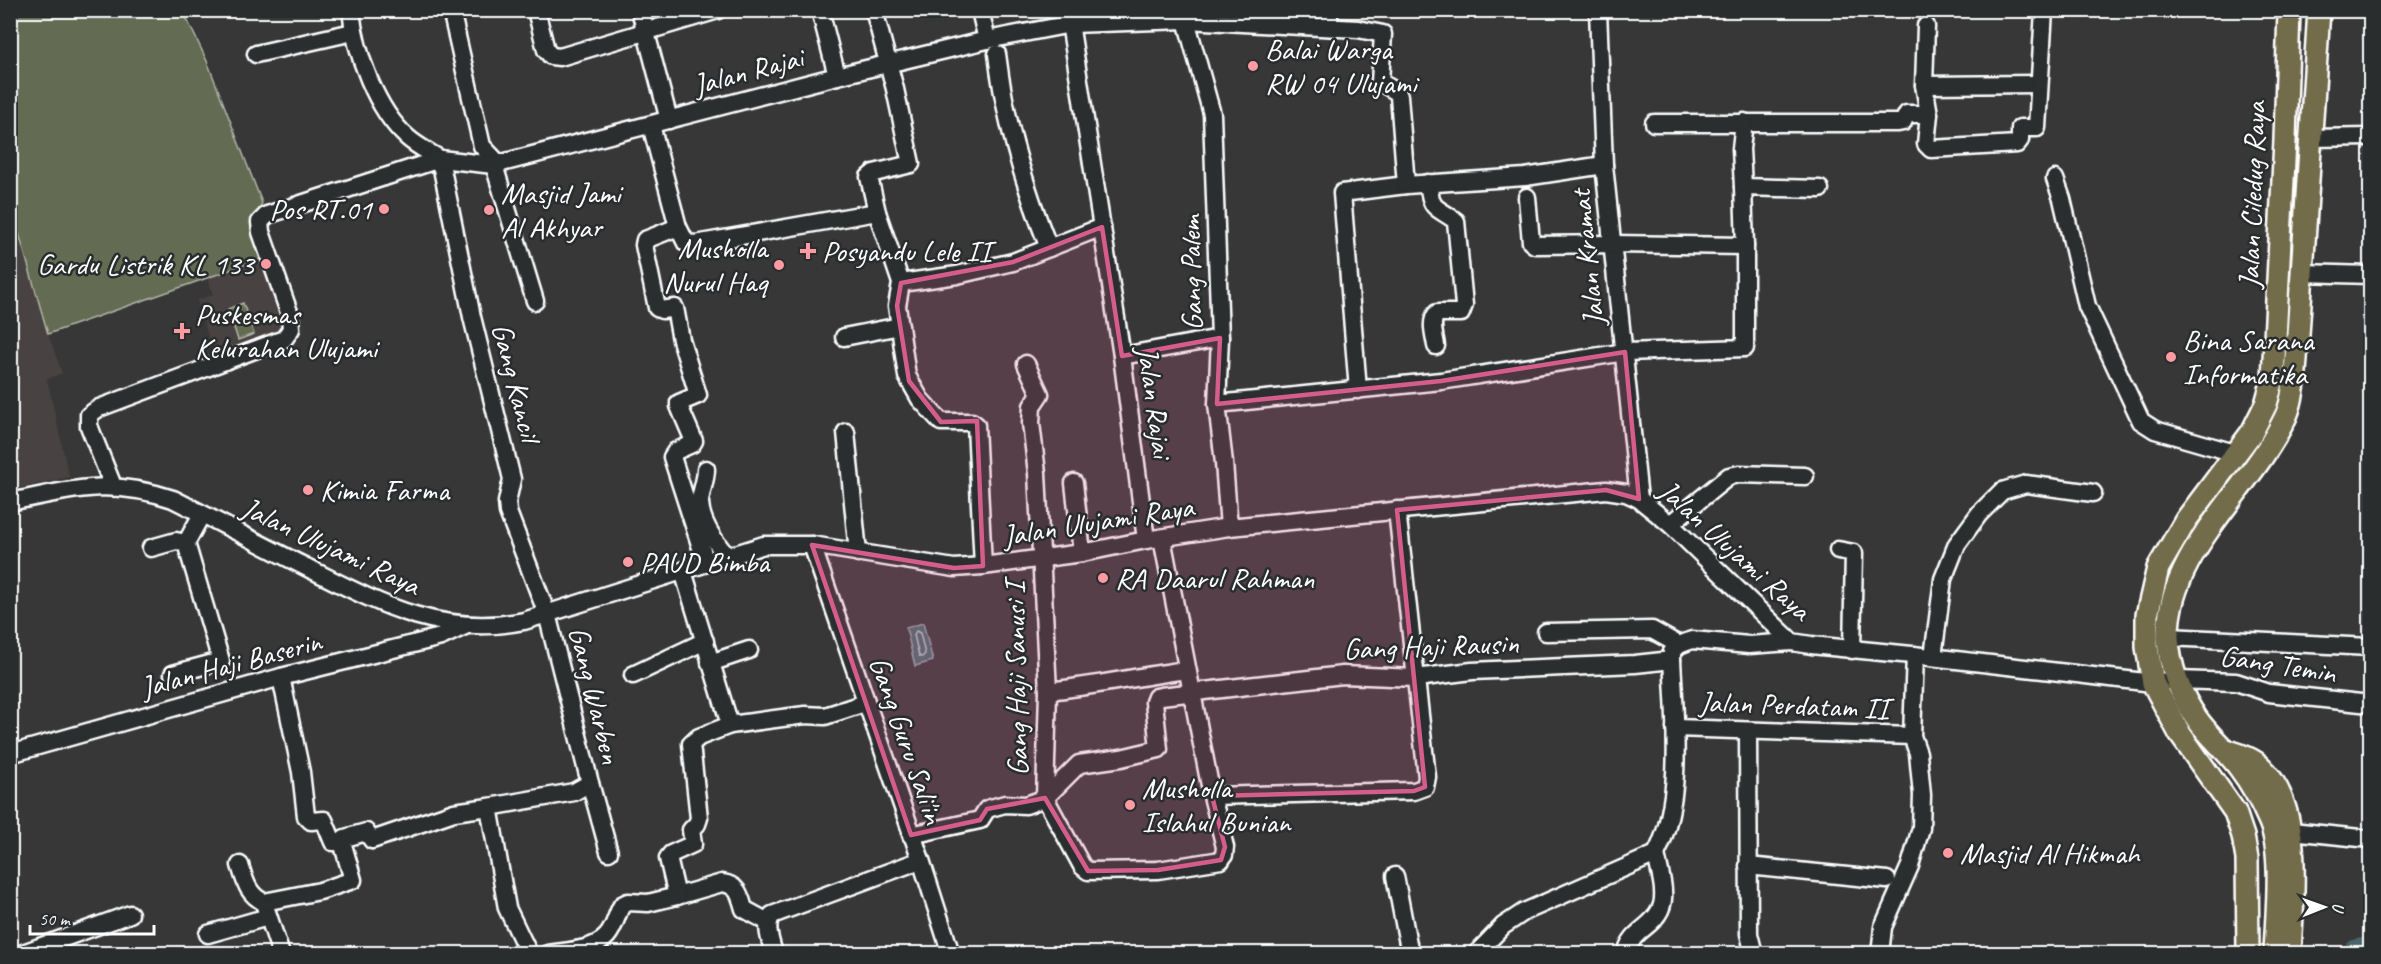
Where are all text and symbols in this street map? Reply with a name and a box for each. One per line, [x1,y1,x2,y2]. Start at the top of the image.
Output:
place label: Balai Warga RW 04 Ulujami [1265,30,1420,102]
street label: Jalan Rajai [687,37,810,104]
marker: Balai Warga RW 04 Ulujami [1246,59,1260,73]
street label: Jalan Ciledug Raya [2230,99,2274,291]
place label: Masjid Jami Al Akhyar [501,174,624,246]
street label: Jalan Kramat [1561,185,1613,330]
place label: Pos RT.01 [270,190,373,228]
marker: Pos RT.01 [377,202,391,216]
marker: Masjid Jami Al Akhyar [482,203,496,217]
street label: Gang Palem [1171,213,1211,331]
place label: Musholla Nurul Haq [663,229,770,301]
place label: Posyandu Lele II [822,232,997,270]
marker: Posyandu Lele II [799,242,817,260]
place label: Gardu Listrik KL 133 [37,245,256,283]
marker: Gardu Listrik KL 133 [259,257,273,271]
marker: Musholla Nurul Haq [772,258,786,272]
place label: Puskesmas Kelurahan Ulujami [195,295,380,367]
street label: Gang Kancil [483,319,550,450]
place label: Bina Sarana Informatika [2183,321,2316,393]
marker: Puskesmas Kelurahan Ulujami [173,322,191,340]
street label: Jalan Rajai [1128,342,1182,463]
marker: Bina Sarana Informatika [2164,350,2178,364]
street label: Jalan Ulujami Raya [1649,470,1821,630]
place label: Kimia Farma [320,471,451,509]
marker: Kimia Farma [301,483,315,497]
street label: Jalan Ulujami Raya [234,487,428,605]
street label: Jalan Ulujami Raya [998,487,1198,555]
place label: PAUD Bimba [640,543,771,581]
marker: PAUD Bimba [621,555,635,569]
place label: RA Daarul Rahman [1115,559,1315,597]
marker: RA Daarul Rahman [1096,571,1110,585]
street label: Gang Haji Sanusi I [995,575,1037,776]
street label: Jalan Haji Baserin [135,621,327,707]
street label: Gang Warben [560,623,630,768]
street label: Gang Haji Rausin [1343,624,1520,668]
street label: Gang Temin [2217,636,2340,692]
street label: Gang Guru Sali'in [861,651,954,830]
street label: Jalan Perdatam II [1697,683,1895,728]
place label: Musholla Islahul Bunian [1142,769,1292,841]
marker: Musholla Islahul Bunian [1123,798,1137,812]
place label: Masjid Al Hikmah [1960,834,2142,872]
marker: Masjid Al Hikmah [1941,846,1955,860]
north arrow [2294,877,2354,937]
scale bar [30,898,154,936]
text: U [2328,903,2348,914]
text: 50 m [39,908,72,930]

